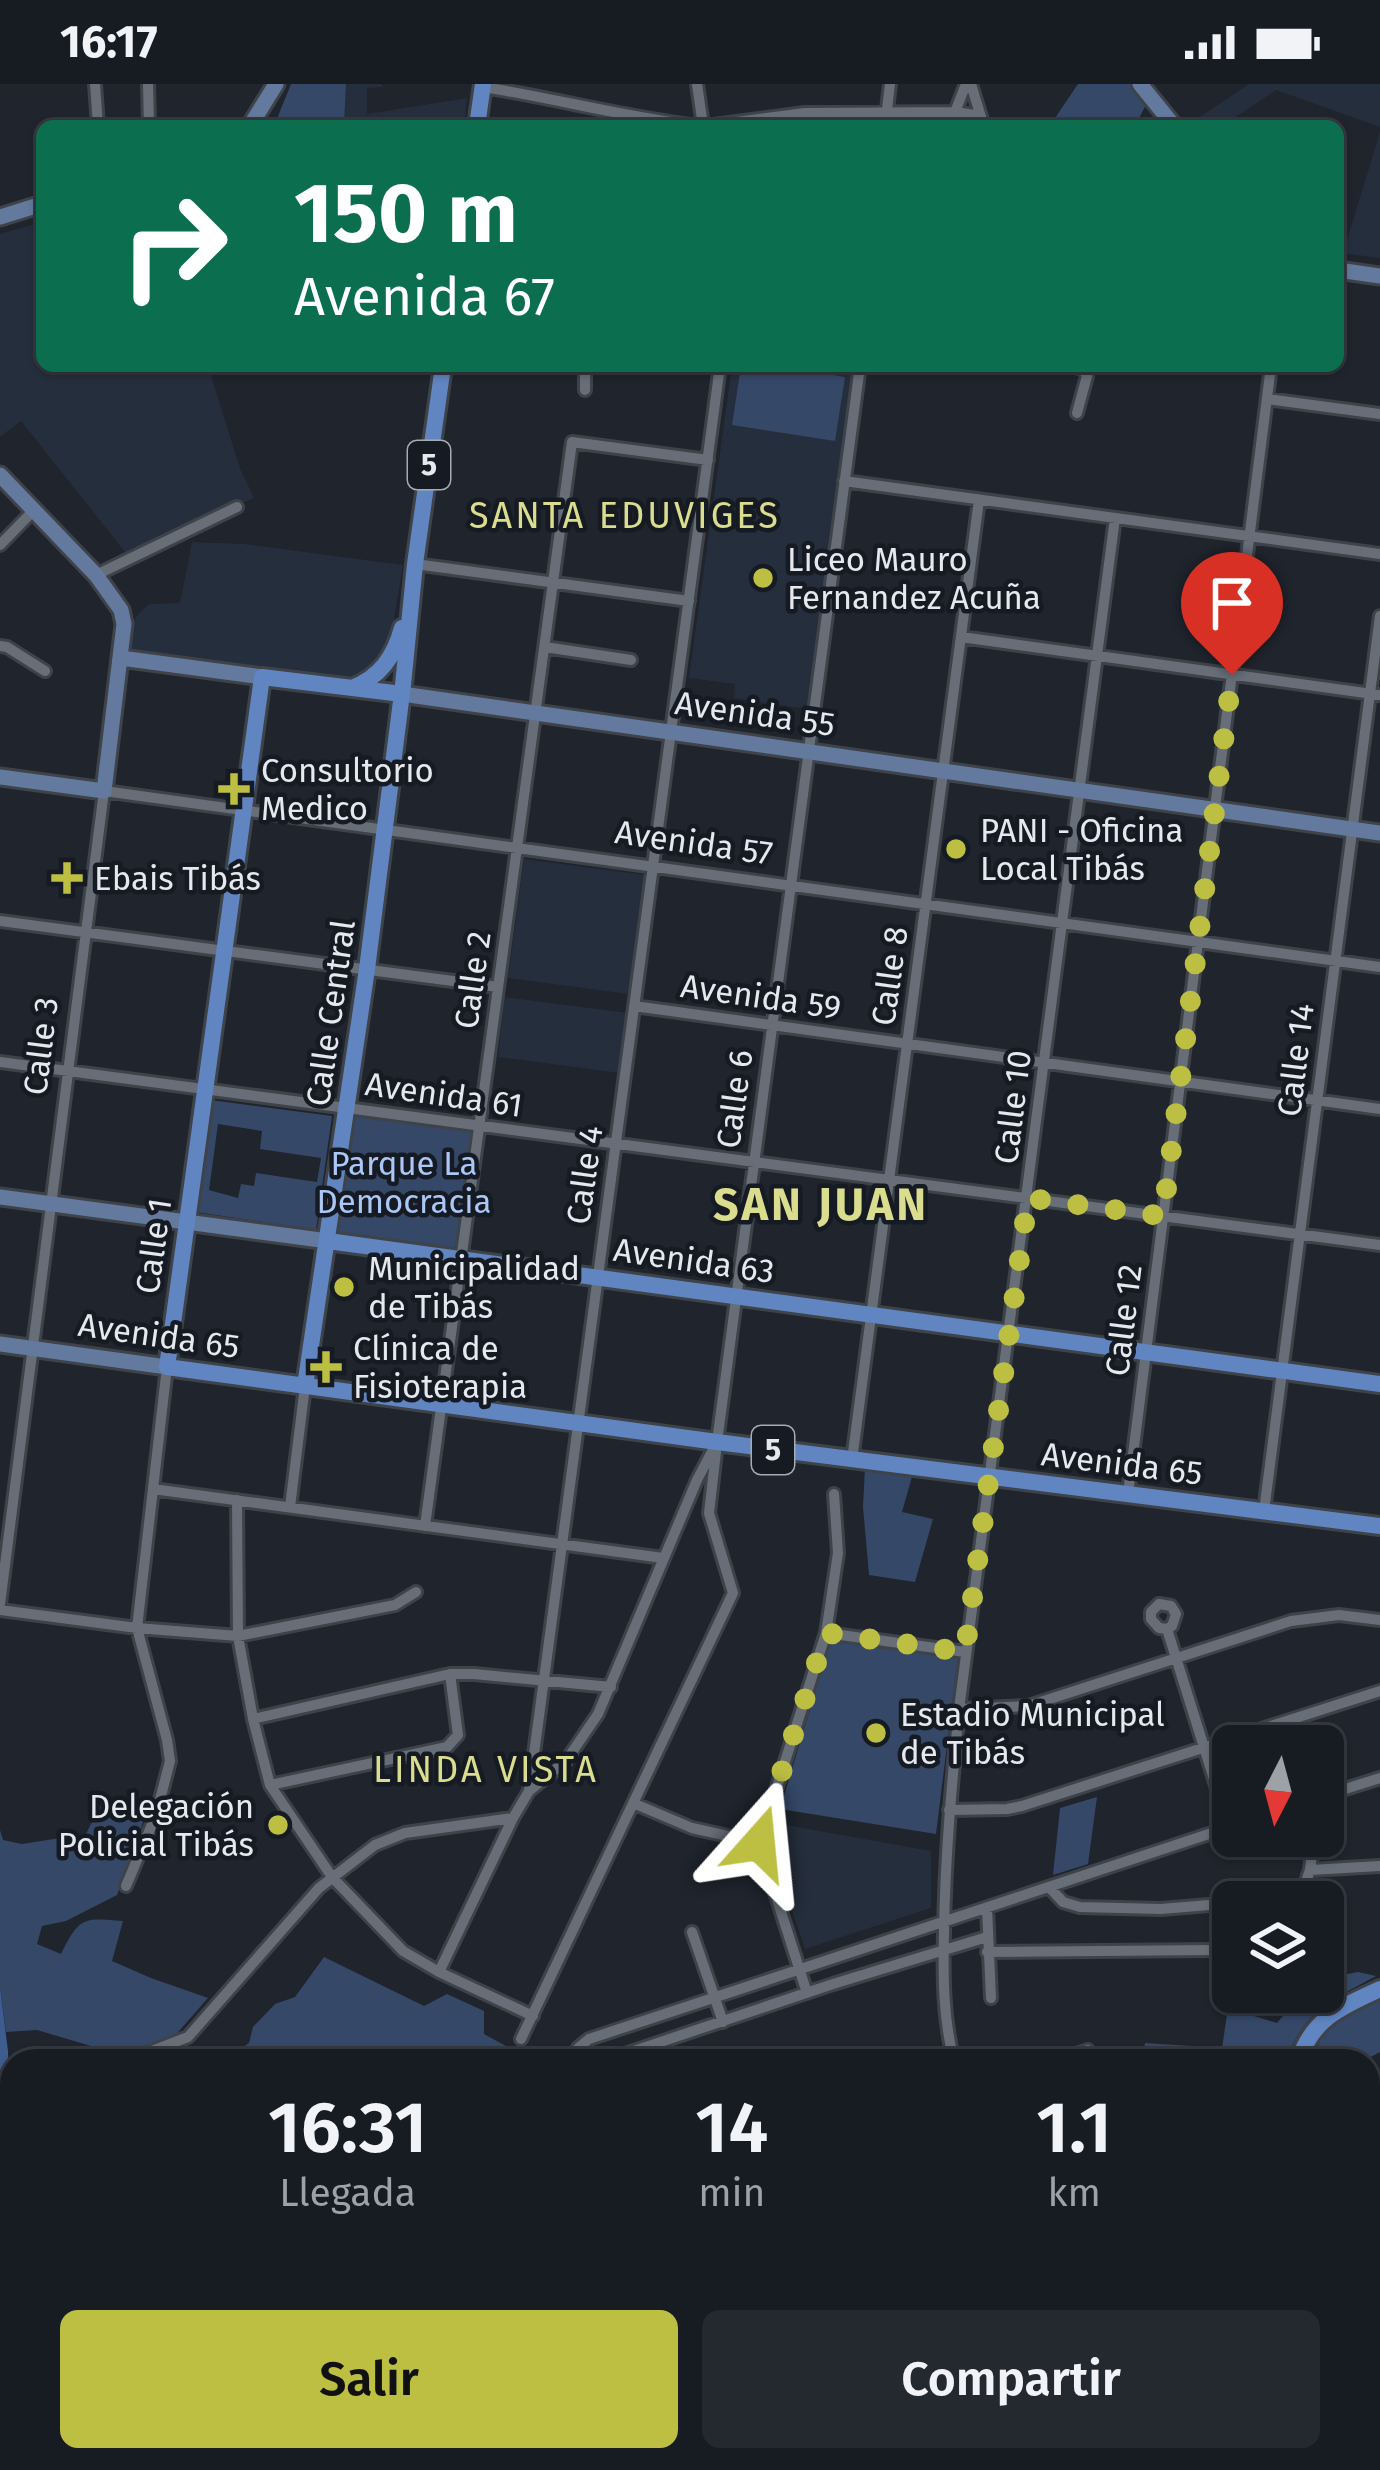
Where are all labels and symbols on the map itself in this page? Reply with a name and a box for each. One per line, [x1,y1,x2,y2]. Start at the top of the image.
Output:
road number: 5 [408,441,450,489]
district label: SANTA EDUVIGES [469,494,781,538]
place label: Liceo Mauro Fernandez Acuña [787,540,1041,618]
pin [1181,552,1283,675]
marker: Liceo Mauro Fernandez Acuña [750,565,776,591]
street label: Avenida 55 [672,683,837,745]
place label: Consultorio Medico [261,751,434,829]
marker: Consultorio Medico [218,773,250,805]
place label: PANI - Oficina Local Tibás [980,811,1183,889]
street label: Avenida 57 [613,812,775,874]
marker: PANI - Oficina Local Tibás [943,836,969,862]
place label: Ebais Tibás [94,859,261,899]
marker: Ebais Tibás [51,862,83,894]
street label: Calle Central [298,917,364,1109]
street label: Calle 8 [863,924,917,1028]
street label: Calle 2 [446,929,500,1031]
street label: Avenida 59 [678,966,844,1028]
street label: Calle 3 [15,995,67,1097]
street label: Calle 14 [1269,1001,1323,1119]
street label: Calle 6 [708,1047,762,1151]
street label: Calle 10 [986,1048,1040,1166]
street label: Avenida 61 [363,1064,525,1126]
street label: Calle 4 [558,1123,612,1227]
park label: Parque La Democracia [316,1144,492,1222]
district label: SAN JUAN [713,1178,929,1232]
street label: Calle 1 [128,1196,180,1296]
street label: Avenida 63 [611,1230,777,1292]
place label: Municipalidad de Tibás [368,1249,580,1327]
street label: Calle 12 [1097,1262,1151,1378]
marker: Municipalidad de Tibás [331,1274,357,1300]
street label: Avenida 65 [76,1305,242,1367]
place label: Clínica de Fisioterapia [353,1329,527,1407]
marker: Clínica de Fisioterapia [310,1351,342,1383]
road number: 5 [752,1426,794,1474]
street label: Avenida 65 [1039,1434,1205,1494]
place label: Estadio Municipal de Tibás [900,1695,1165,1773]
marker: Estadio Municipal de Tibás [863,1720,889,1746]
north arrow [1212,1725,1344,1857]
district label: LINDA VISTA [373,1748,599,1792]
position arrow [696,1780,822,1906]
place label: Delegación Policial Tibás [58,1787,254,1865]
marker: Delegación Policial Tibás [265,1812,291,1838]

